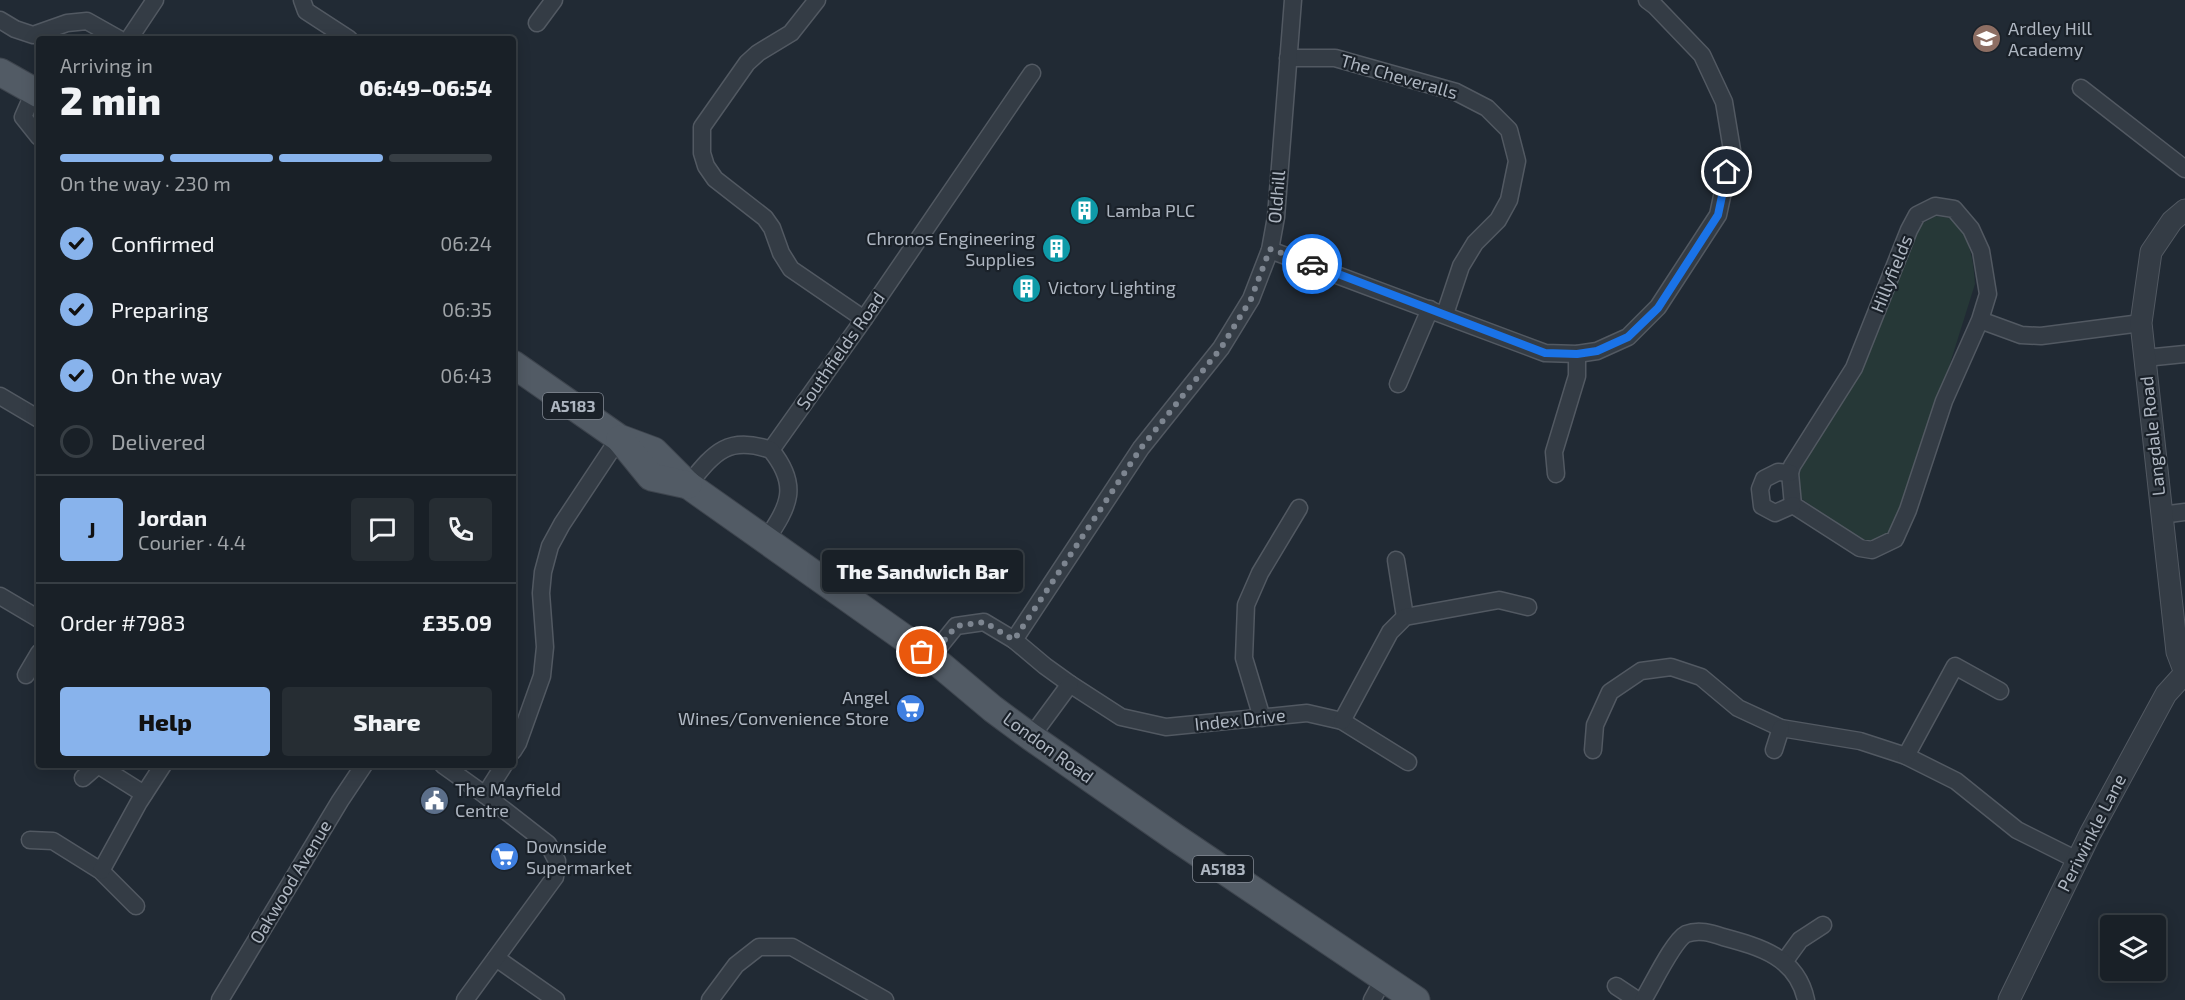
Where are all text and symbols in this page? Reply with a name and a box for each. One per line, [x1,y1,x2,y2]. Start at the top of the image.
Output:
place label: Ardley Hill Academy [2008,17,2092,60]
school or university icon: Ardley Hill Academy [1971,23,2003,55]
street label: The Cheveralls [1338,49,1460,103]
text: Arriving in [60,53,153,77]
text: 06:49–06:54 [359,74,492,100]
text: 2 min [60,76,161,123]
pin [1701,146,1752,197]
icon: home [1710,155,1743,188]
street label: Oldhill [1263,169,1289,224]
text: On the way · 230 m [60,171,231,195]
building icon: Lamba PLC [1069,195,1101,227]
place label: Lamba PLC [1106,199,1195,221]
icon: check [60,227,93,260]
place label: Chronos Engineering Supplies [866,227,1035,270]
text: Confirmed [111,230,215,256]
text: 06:24 [440,231,492,255]
street label: Hillyfields [1866,232,1917,316]
building icon: Chronos Engineering Supplies [1040,233,1072,265]
courier [1282,234,1342,294]
icon: car [1296,248,1329,281]
building icon: Victory Lighting [1011,272,1043,304]
place label: Victory Lighting [1048,276,1176,298]
street label: Southfields Road [791,287,889,414]
icon: check [60,293,93,326]
text: Preparing [111,296,209,322]
text: 06:35 [442,297,492,321]
icon: check [60,359,93,392]
text: On the way [111,362,222,388]
text: 06:43 [440,363,492,387]
street label: Langdale Road [2135,375,2169,497]
road number: A5183 [543,393,603,419]
text: Delivered [111,428,206,454]
button: chat [351,498,414,561]
button: phone [429,498,492,561]
text: Jordan [138,504,207,530]
text: J [87,516,96,542]
text: Courier · 4.4 [138,530,246,554]
callout: The Sandwich Bar [822,550,1022,592]
text: The Sandwich Bar [837,559,1008,583]
text: Order #7983 [60,609,186,635]
text: £35.09 [422,609,492,635]
pin [896,626,947,677]
icon: bag [905,635,938,668]
place label: Angel Wines/Convenience Store [678,686,890,729]
button: Help [60,687,270,756]
button: Share [282,687,492,756]
supermarket icon: Angel Wines/Convenience Store [894,692,926,724]
street label: Index Drive [1193,703,1286,735]
street label: London Road [999,707,1098,787]
street label: Periwinkle Lane [2052,770,2130,895]
place label: The Mayfield Centre [455,778,561,821]
public building icon: The Mayfield Centre [418,784,450,816]
street label: Oakwood Avenue [245,816,336,947]
place label: Downside Supermarket [526,835,632,878]
supermarket icon: Downside Supermarket [489,841,521,873]
road number: A5183 [1193,856,1253,882]
map controls [2100,915,2166,981]
button: layers [2100,915,2166,981]

